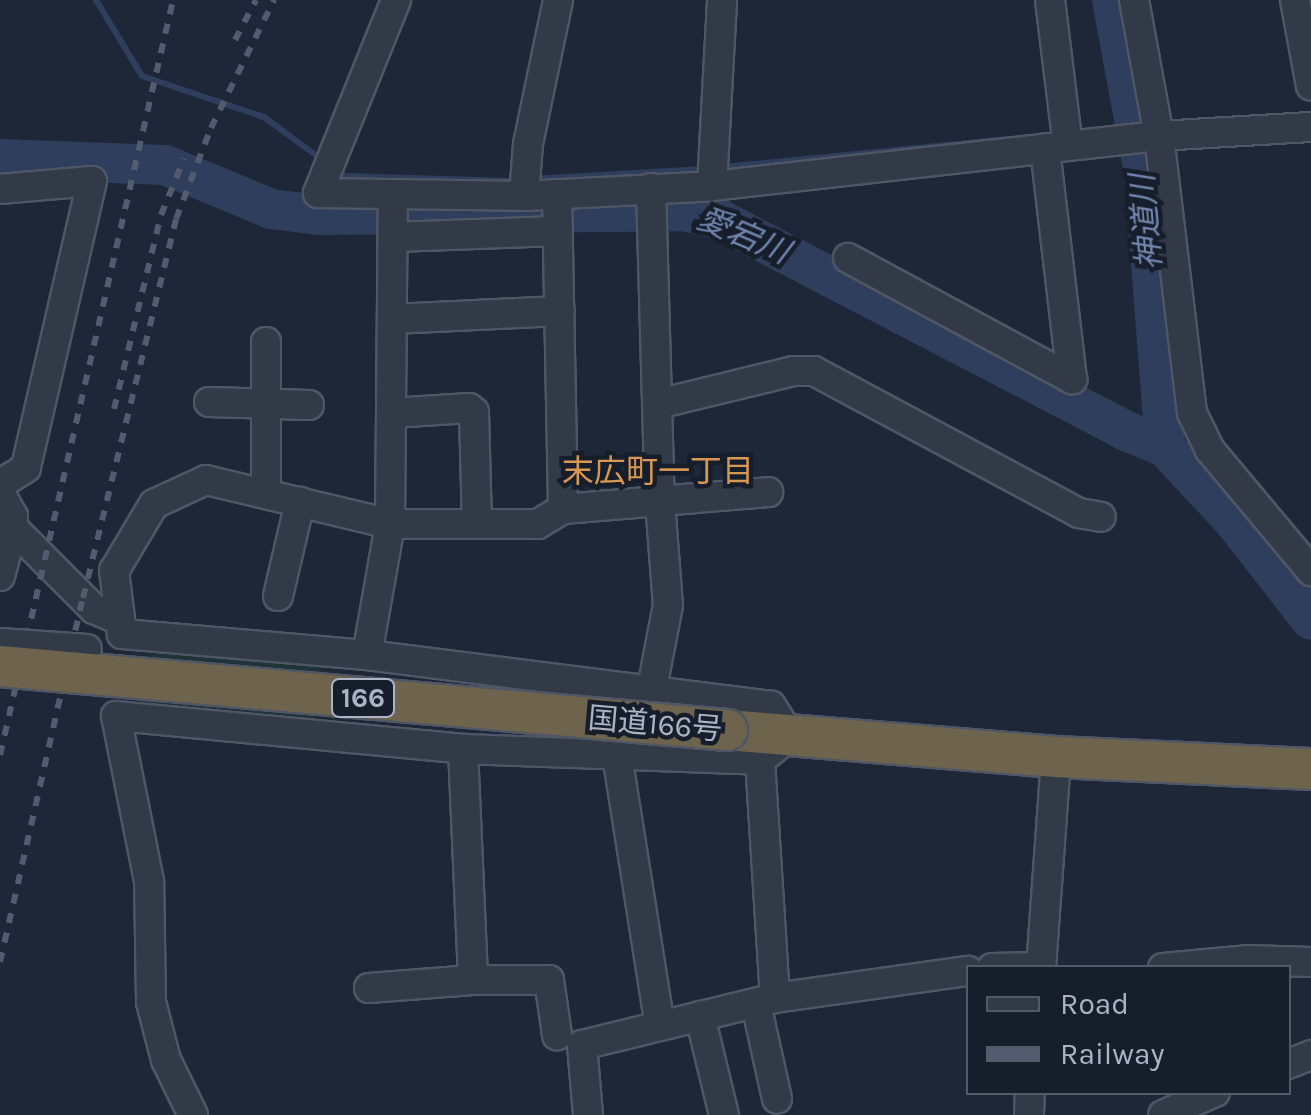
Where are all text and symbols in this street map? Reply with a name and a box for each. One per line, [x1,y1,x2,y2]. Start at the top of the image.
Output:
water label: 神道川 [1124,173,1170,271]
water label: 愛宕川 [691,200,795,272]
district label: 末広町一丁目 [562,453,754,491]
road number: 166 [330,675,396,721]
street label: 国道166号 [587,700,723,748]
legend [966,965,1291,1095]
text: Road [1060,986,1129,1022]
text: Railway [1060,1036,1164,1072]

